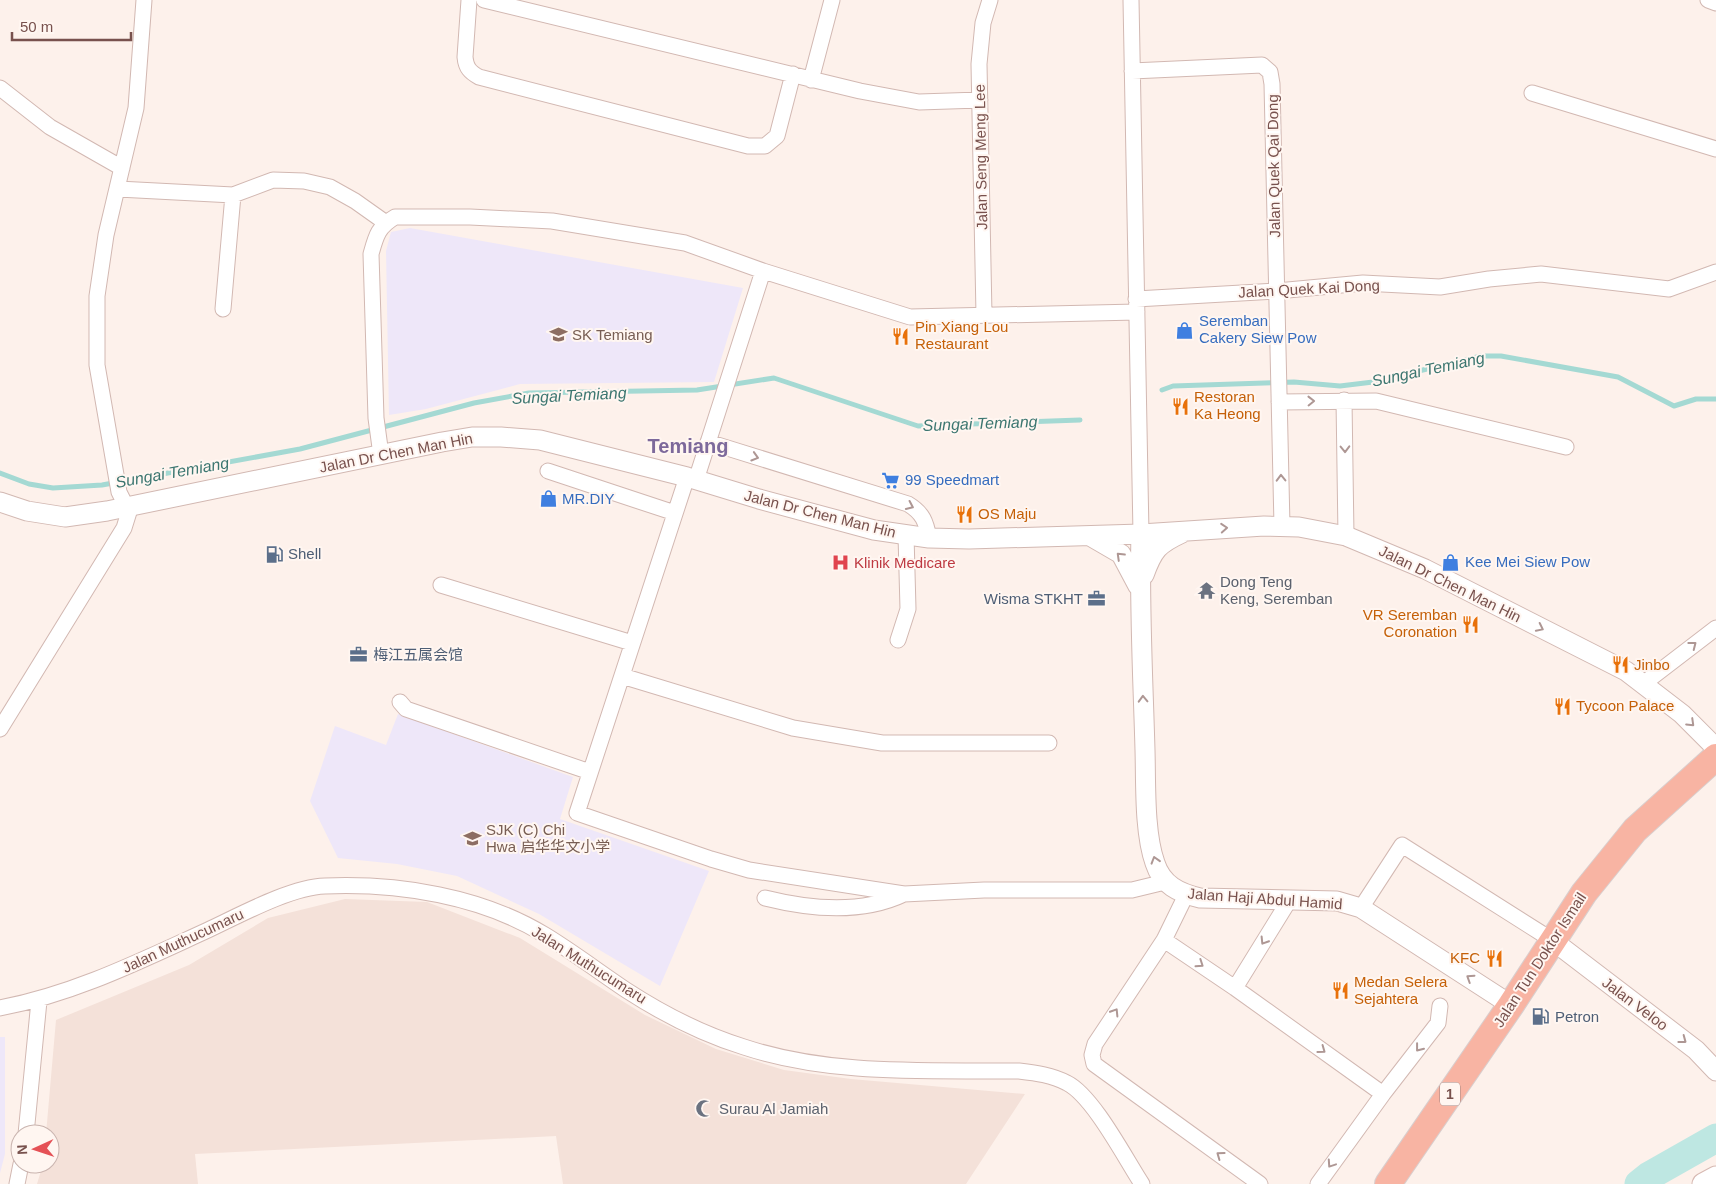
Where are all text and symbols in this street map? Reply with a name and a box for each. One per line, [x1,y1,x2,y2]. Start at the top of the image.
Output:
scale bar [12,10,131,42]
text: 50 m [20,18,53,35]
street label: Jalan Seng Meng Lee [971,84,990,230]
street label: Jalan Quek Qai Dong [1264,94,1283,238]
street label: Jalan Quek Kai Dong [1238,276,1380,301]
place label: Seremban Cakery Siew Pow [1199,312,1317,346]
place label: Pin Xiang Lou Restaurant [915,318,1008,352]
shop icon: Seremban Cakery Siew Pow [1175,320,1195,340]
school or university icon: SK Temiang [548,325,568,345]
place label: SK Temiang [572,326,653,343]
restaurant icon: Pin Xiang Lou Restaurant [891,326,911,346]
water label: Sungai Temiang [1370,349,1486,390]
water label: Sungai Temiang [511,384,627,407]
place label: Restoran Ka Heong [1194,388,1261,422]
restaurant icon: Restoran Ka Heong [1170,396,1190,416]
one-way arrow [1308,396,1316,406]
water label: Sungai Temiang [922,413,1038,434]
street label: Jalan Dr Chen Man Hin [318,429,474,476]
district label: Temiang [648,435,728,457]
one-way arrow [1339,445,1350,453]
one-way arrow [750,451,759,461]
water label: Sungai Temiang [114,454,230,491]
supermarket icon: 99 Speedmart [881,470,901,490]
place label: 99 Speedmart [905,471,1000,488]
one-way arrow [1276,473,1286,481]
street label: Jalan Dr Chen Man Hin [742,486,898,541]
shop icon: MR.DIY [538,489,558,509]
place label: MR.DIY [562,490,615,507]
one-way arrow [904,500,913,510]
restaurant icon: OS Maju [954,504,974,524]
place label: OS Maju [978,505,1036,522]
one-way arrow [1221,523,1229,534]
street label: Jalan Dr Chen Man Hin [1376,542,1524,625]
fuel station icon: Shell [264,544,284,564]
place label: Shell [288,545,321,562]
shop icon: Kee Mei Siew Pow [1441,552,1461,572]
hospital icon: Klinik Medicare [830,553,850,573]
one-way arrow [1117,553,1126,562]
place label: Kee Mei Siew Pow [1465,553,1590,570]
place label: Klinik Medicare [854,554,956,571]
place label: Dong Teng Keng, Seremban [1220,573,1333,607]
temple icon: Dong Teng Keng, Seremban [1196,581,1216,601]
office icon: Wisma STKHT [1087,589,1107,609]
place label: Wisma STKHT [984,590,1083,607]
place label: VR Seremban Coronation [1363,606,1457,640]
restaurant icon: VR Seremban Coronation [1461,614,1481,634]
one-way arrow [1535,622,1544,632]
one-way arrow [1687,642,1697,651]
office icon: 梅江五属会馆 [349,645,369,665]
place label: 梅江五属会馆 [373,646,463,663]
restaurant icon: Jinbo [1610,655,1630,675]
place label: Jinbo [1634,656,1670,673]
one-way arrow [1138,695,1149,703]
restaurant icon: Tycoon Palace [1552,696,1572,716]
place label: Tycoon Palace [1576,697,1674,714]
one-way arrow [1686,717,1695,726]
place label: SJK (C) Chi Hwa 启华华文小学 [486,821,610,855]
school or university icon: SJK (C) Chi Hwa 启华华文小学 [462,829,482,849]
one-way arrow [1151,857,1161,865]
street label: Jalan Haji Abdul Hamid [1187,885,1343,912]
street label: Jalan Tun Doktor Ismail [1490,889,1589,1030]
street label: Jalan Muthucumaru [120,905,246,976]
street label: Jalan Muthucumaru [529,922,650,1007]
one-way arrow [1261,935,1271,944]
restaurant icon: KFC [1484,948,1504,968]
place label: KFC [1450,949,1480,966]
one-way arrow [1194,958,1203,967]
place label: Medan Selera Sejahtera [1354,973,1448,1007]
street label: Jalan Veloo [1599,973,1671,1034]
one-way arrow [1467,975,1476,985]
restaurant icon: Medan Selera Sejahtera [1330,981,1350,1001]
fuel station icon: Petron [1531,1007,1551,1027]
place label: Petron [1555,1008,1599,1025]
one-way arrow [1108,1009,1118,1018]
one-way arrow [1677,1034,1687,1043]
one-way arrow [1416,1042,1424,1051]
one-way arrow [1316,1044,1326,1053]
road number: 1 [1440,1082,1460,1106]
mosque icon: Surau Al Jamiah [695,1099,715,1119]
place label: Surau Al Jamiah [719,1100,828,1117]
north arrow [10,1124,60,1174]
text: N [14,1144,30,1155]
one-way arrow [1217,1152,1226,1161]
one-way arrow [1328,1158,1337,1168]

